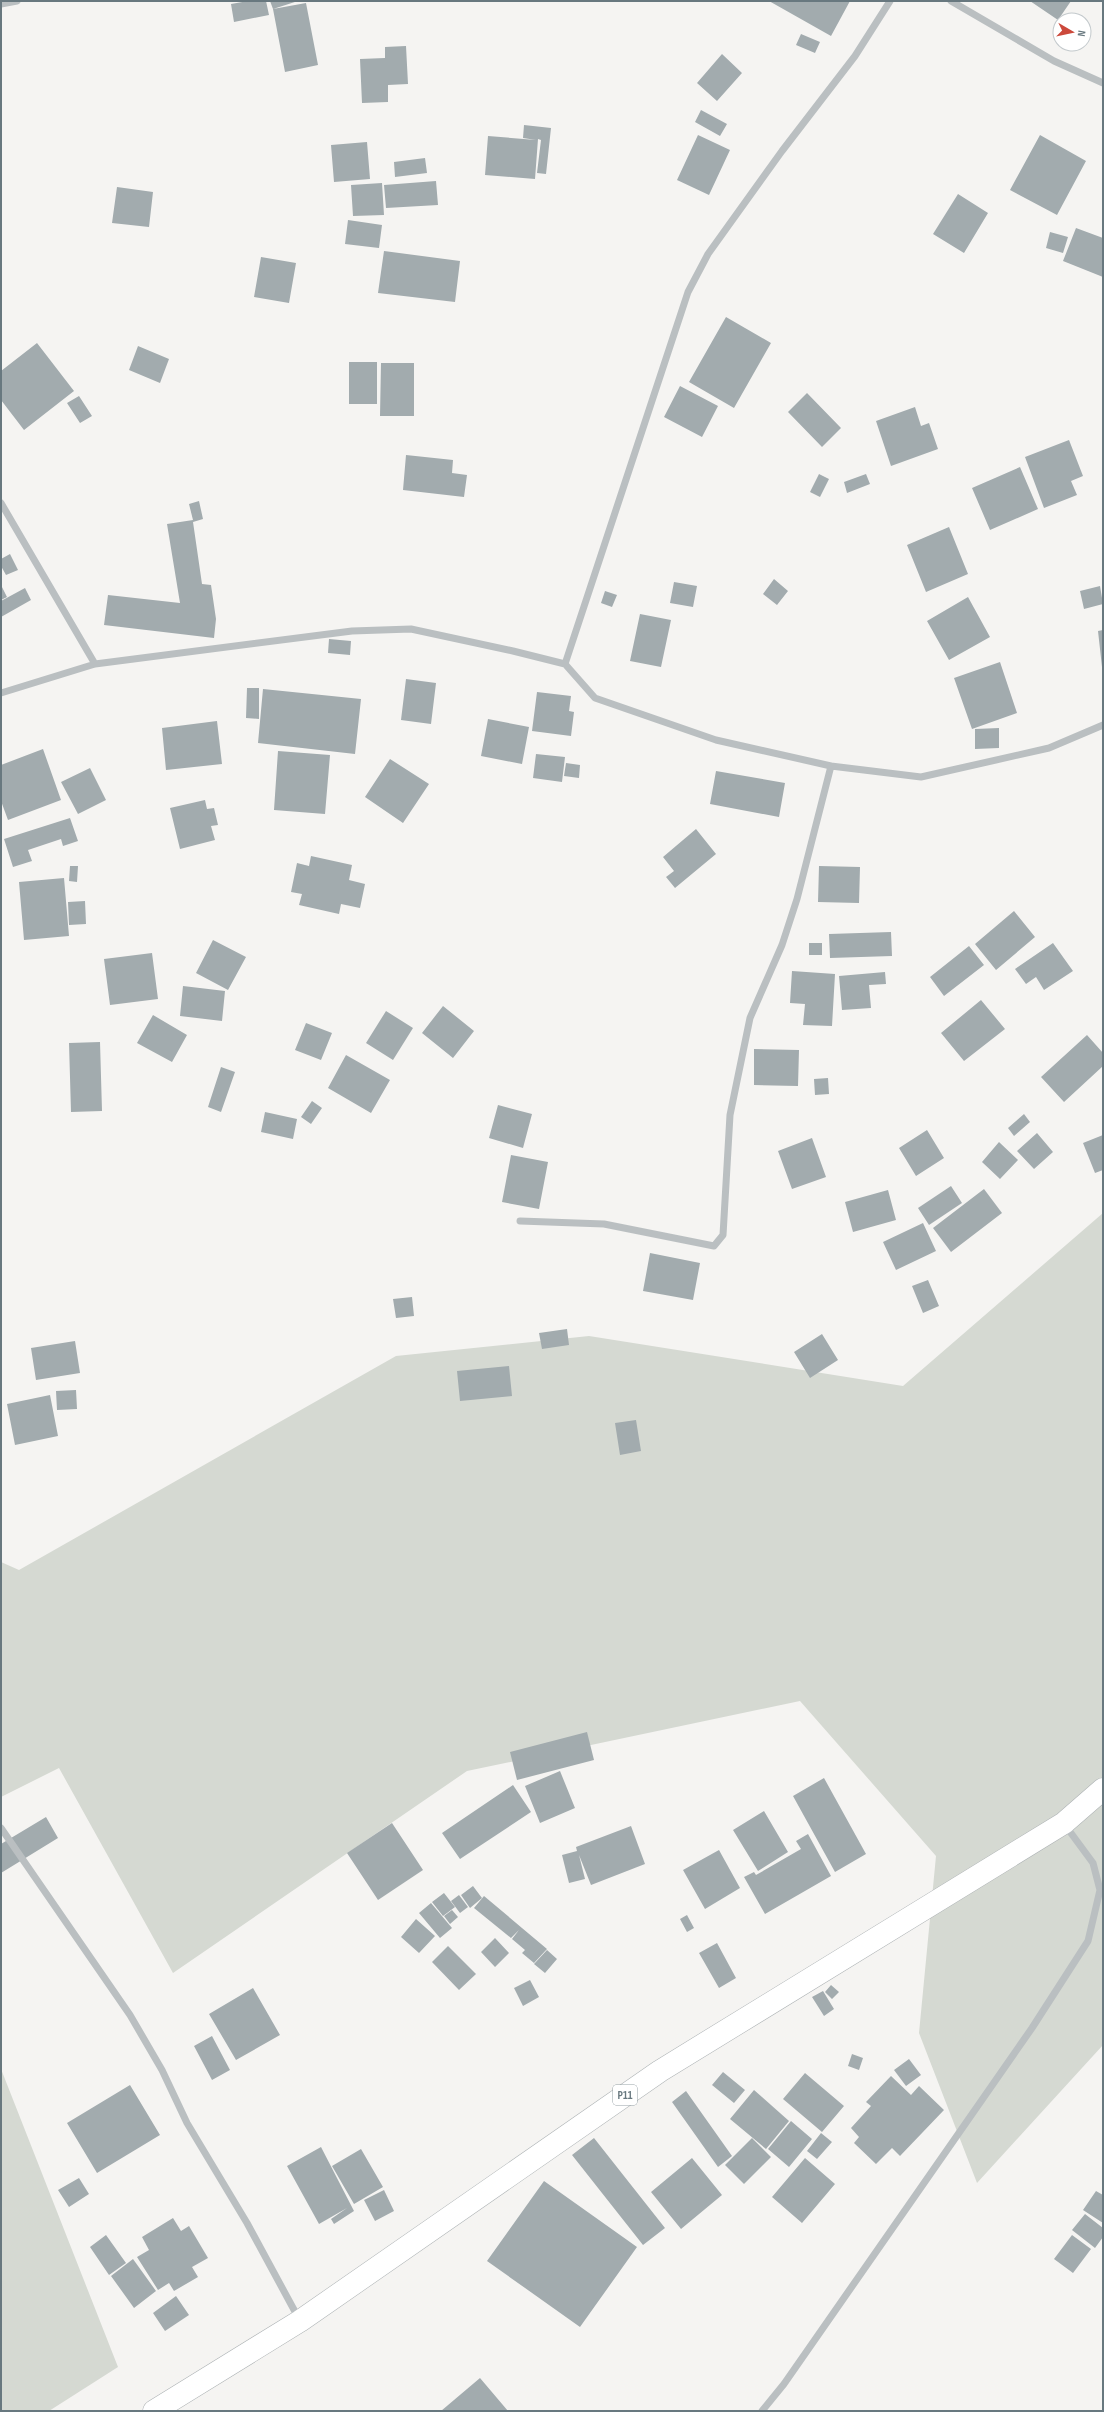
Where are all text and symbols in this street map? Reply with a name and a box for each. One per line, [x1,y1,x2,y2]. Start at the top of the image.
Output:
north arrow [1052,12,1092,52]
text: N [1074,30,1088,38]
road number: P11 [613,2085,637,2105]

